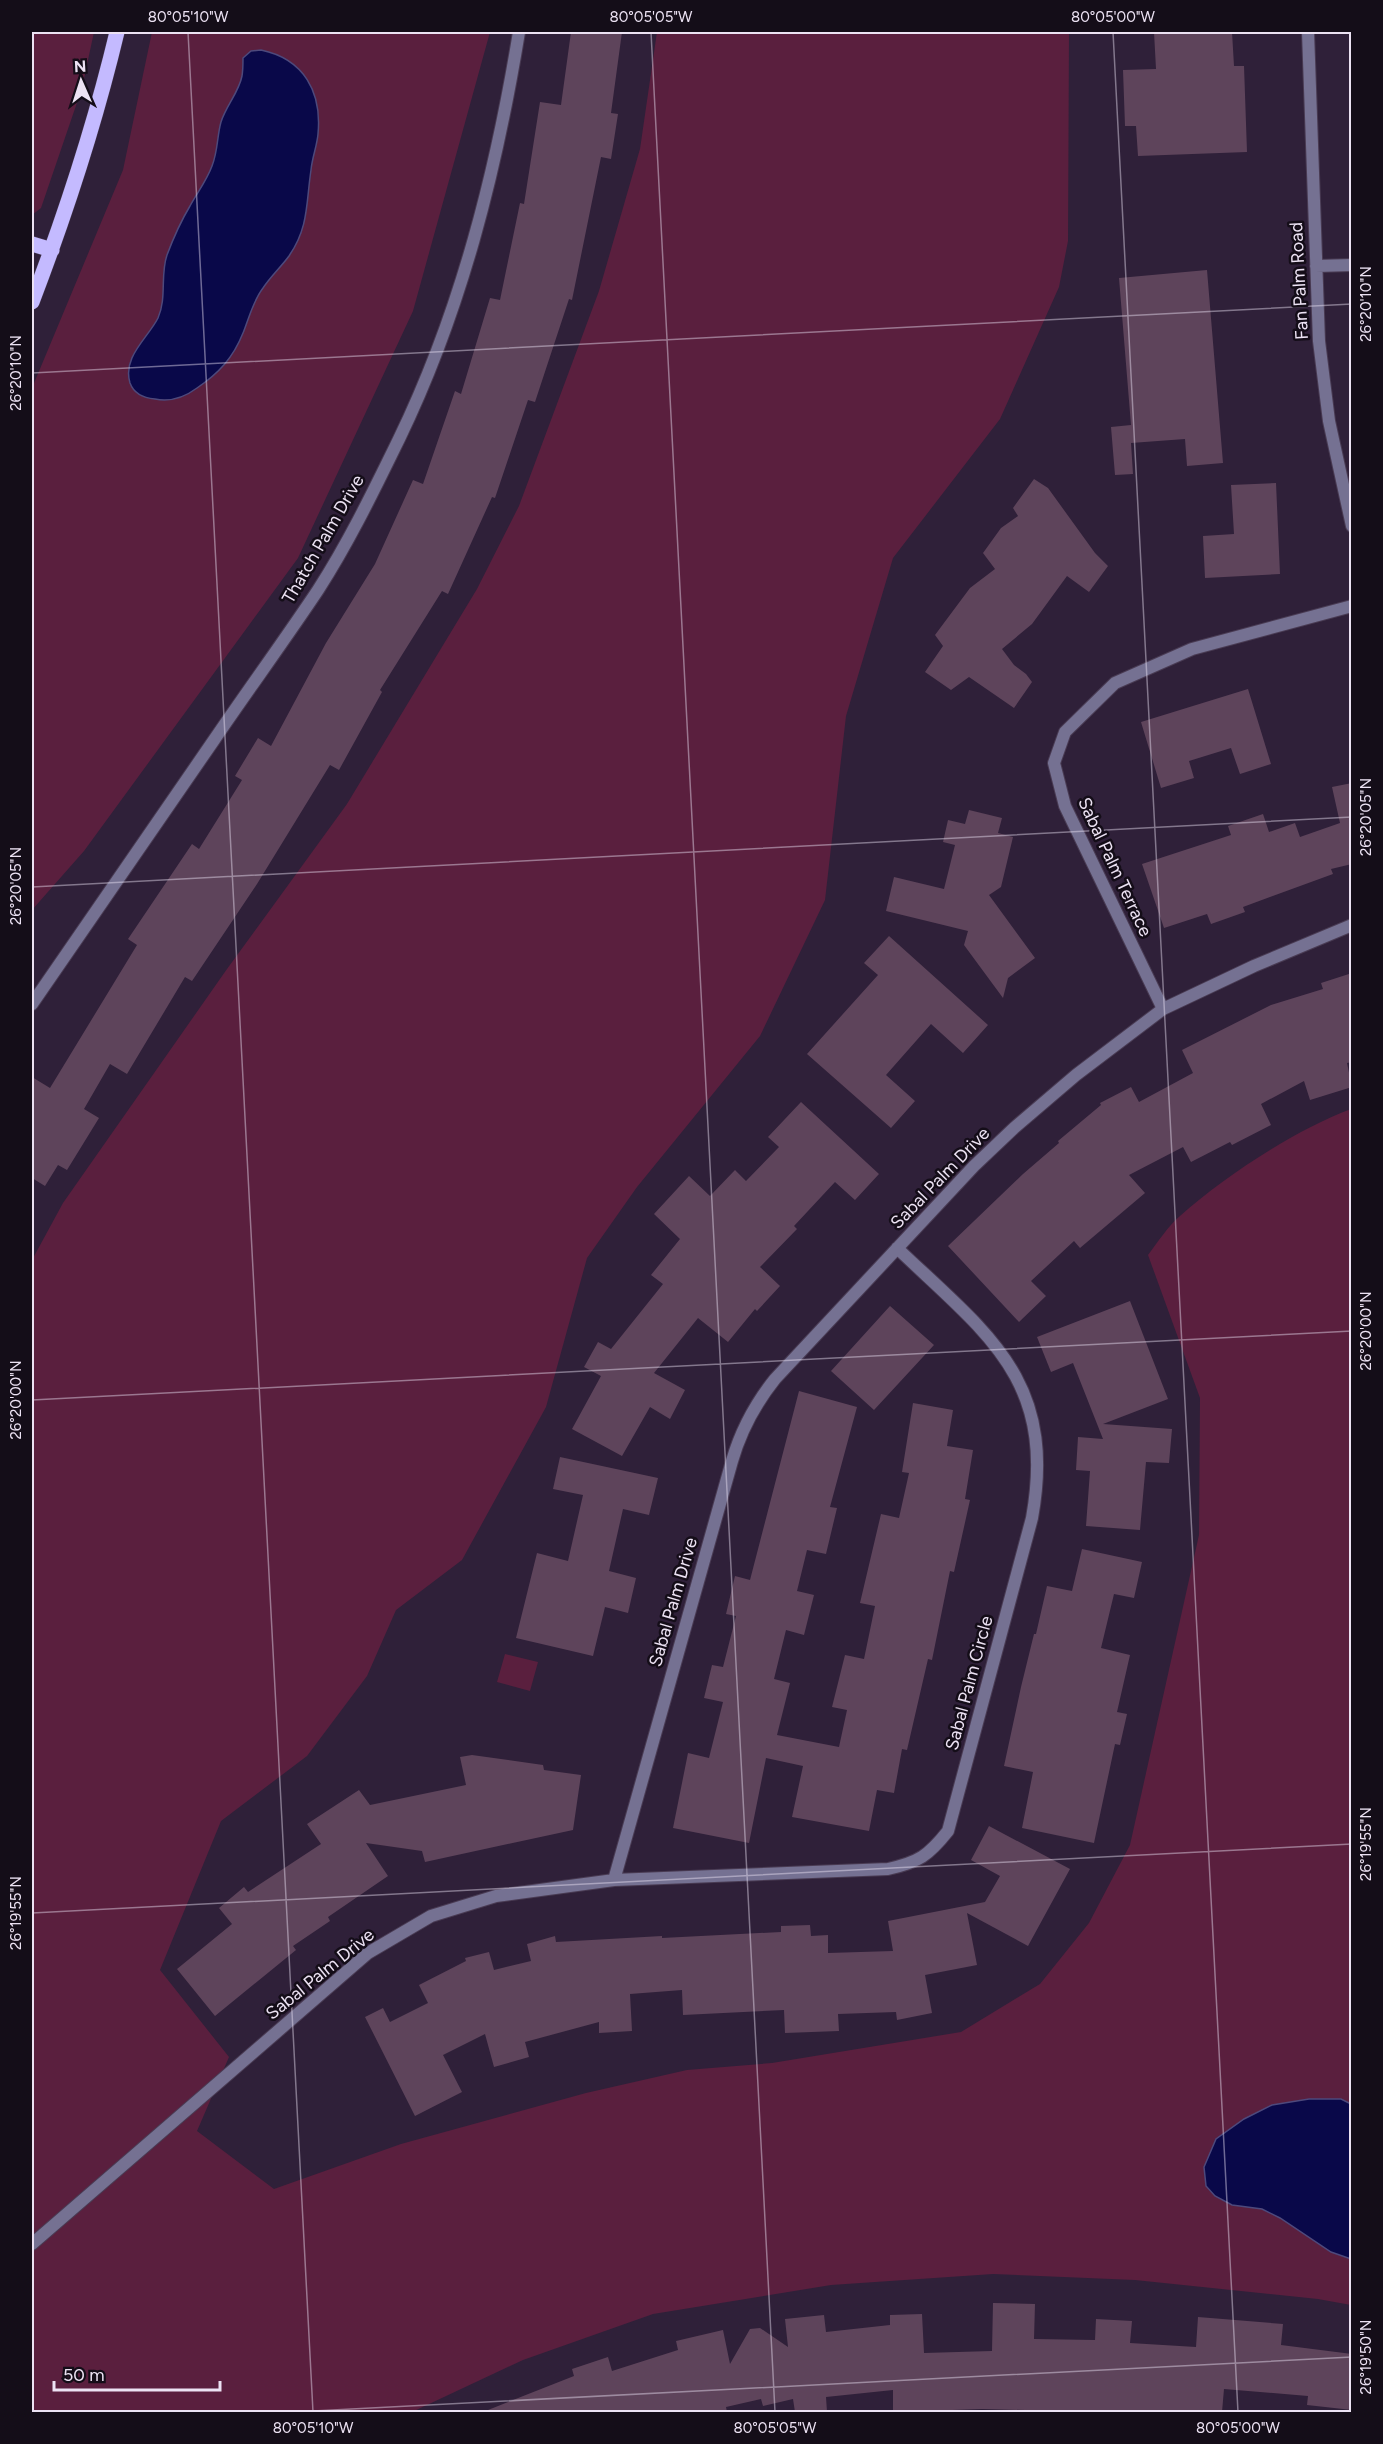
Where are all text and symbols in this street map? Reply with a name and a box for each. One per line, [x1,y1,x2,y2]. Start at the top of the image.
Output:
text: 80°05'10"W [148,8,229,26]
text: 80°05'05"W [609,8,693,26]
text: 80°05'00"W [1071,8,1156,26]
north arrow [51,51,111,111]
text: N [74,57,87,76]
street label: Fan Palm Road [1285,222,1313,340]
text: 26°20'10"N [1357,266,1375,342]
text: 26°20'10"N [7,335,25,411]
street label: Thatch Palm Drive [277,471,369,607]
text: 26°20'05"N [1357,778,1375,856]
street label: Sabal Palm Terrace [1073,794,1157,940]
text: 26°20'05"N [7,847,25,925]
street label: Sabal Palm Drive [886,1122,994,1234]
text: 26°20'00"N [1357,1291,1375,1371]
text: 26°20'00"N [7,1360,25,1440]
street label: Sabal Palm Drive [644,1535,702,1669]
street label: Sabal Palm Circle [940,1613,998,1753]
text: 26°19'55"N [1357,1807,1375,1881]
text: 26°19'55"N [7,1876,25,1950]
street label: Sabal Palm Drive [261,1923,379,2024]
text: 26°19'50"N [1357,2320,1375,2394]
scale bar [54,2354,220,2392]
text: 50 m [63,2364,105,2386]
text: 80°05'10"W [273,2419,354,2437]
text: 80°05'05"W [733,2419,817,2437]
text: 80°05'00"W [1196,2419,1281,2437]

